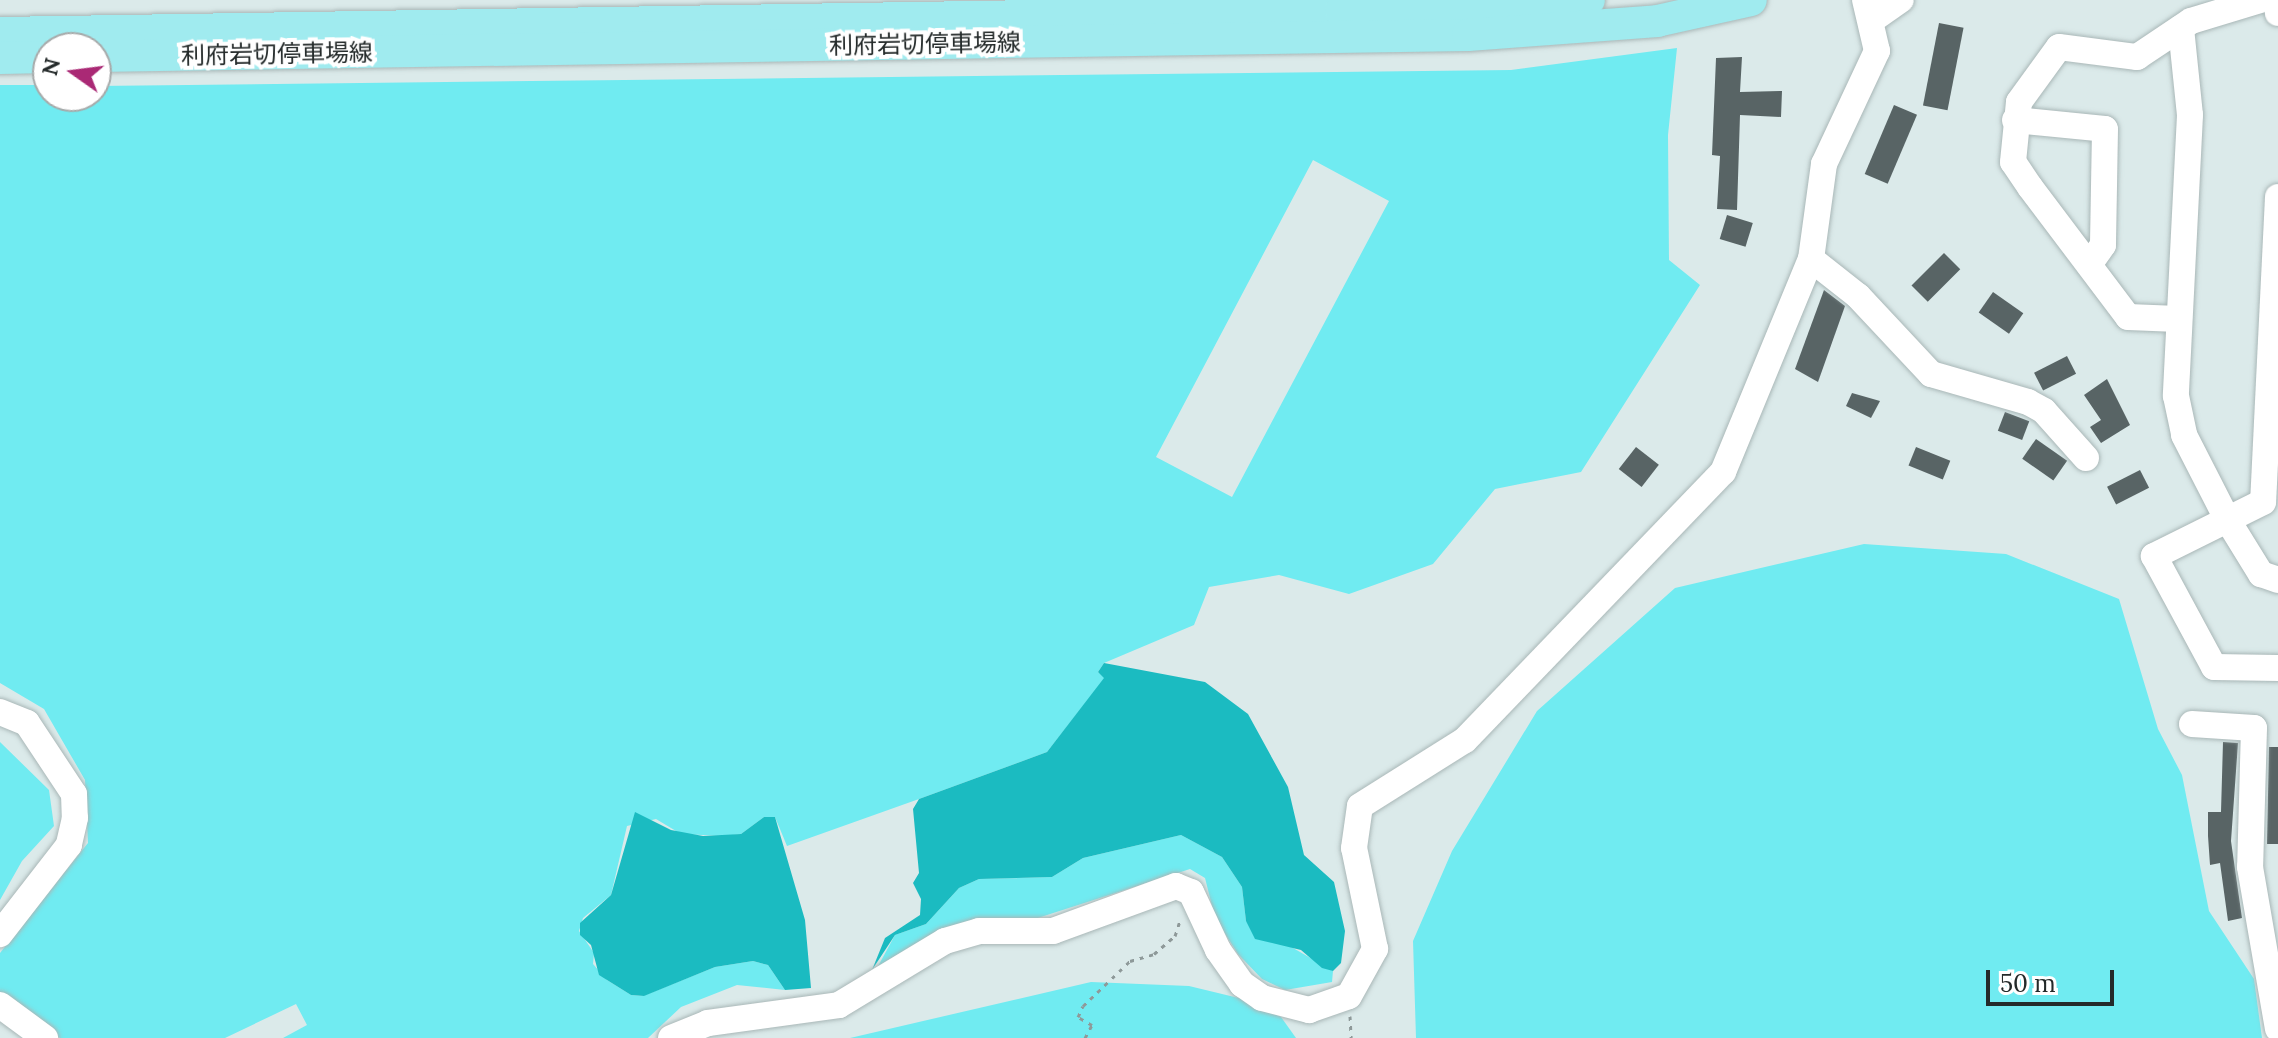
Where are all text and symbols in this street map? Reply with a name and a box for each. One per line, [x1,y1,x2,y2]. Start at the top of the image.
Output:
street label: 利府岩切停車場線 [829,28,1021,60]
north arrow [32,32,112,112]
street label: 利府岩切停車場線 [181,38,373,70]
text: N [35,55,66,78]
scale bar [1990,954,2118,1004]
text: 50 m [2000,968,2056,999]

